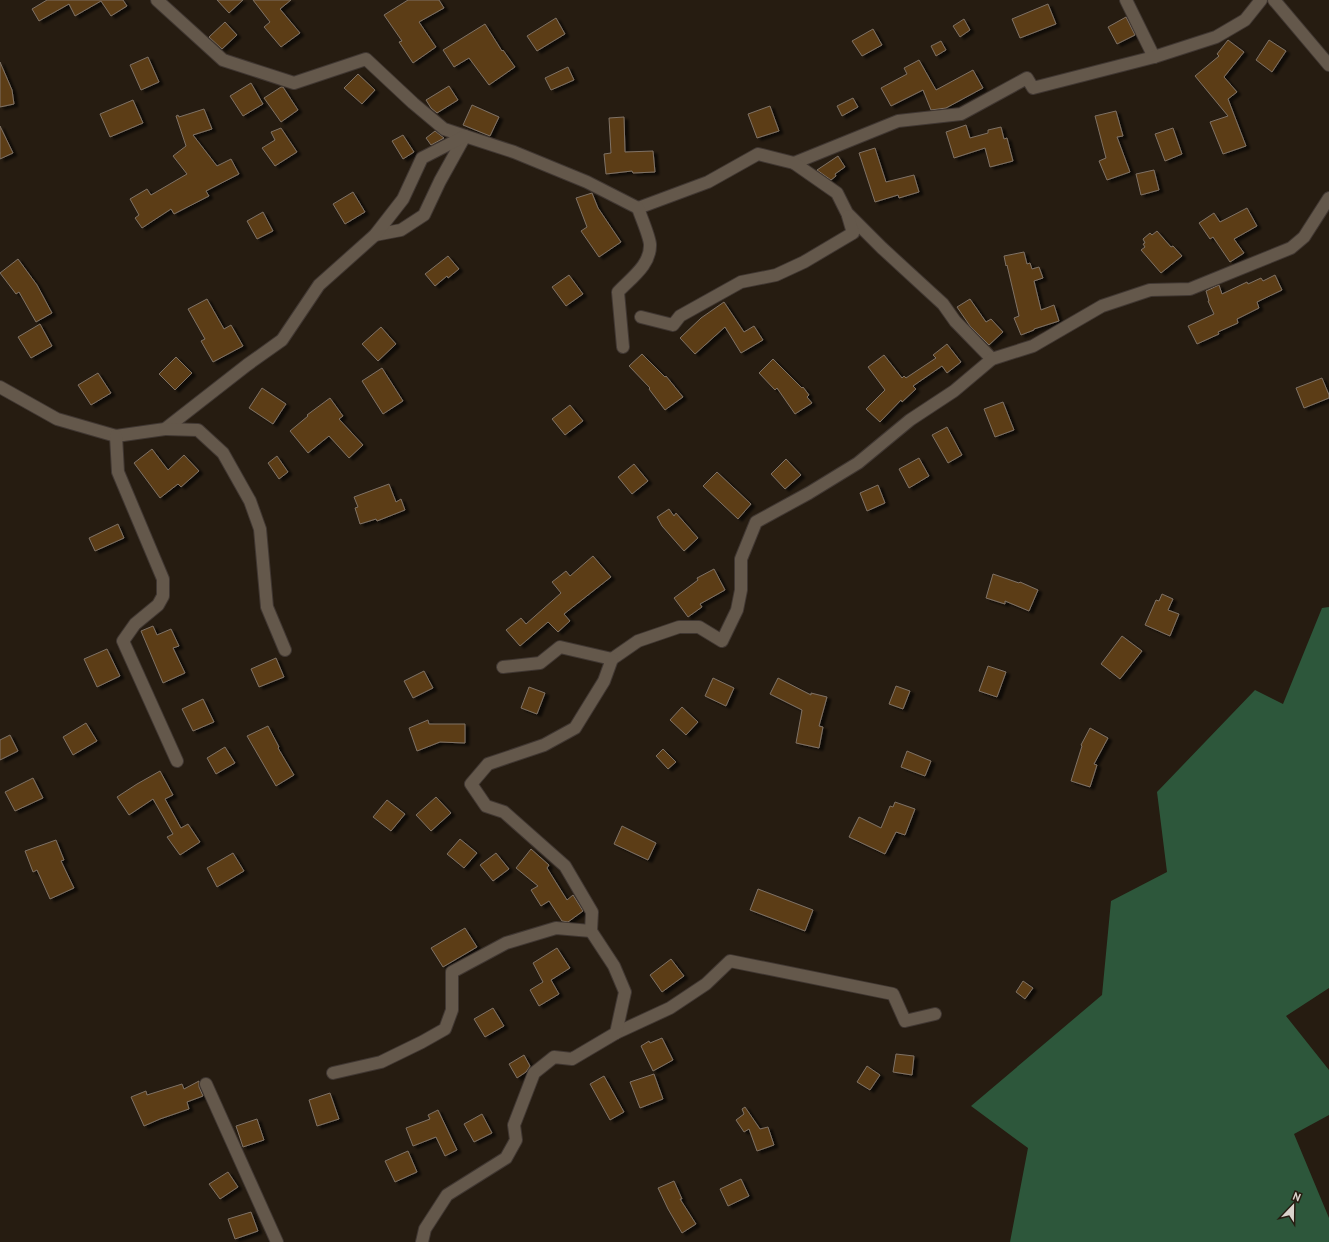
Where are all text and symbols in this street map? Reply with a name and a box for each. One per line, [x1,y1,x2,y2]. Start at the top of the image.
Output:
north arrow [1273,1186,1313,1226]
text: N [1291,1189,1303,1205]

